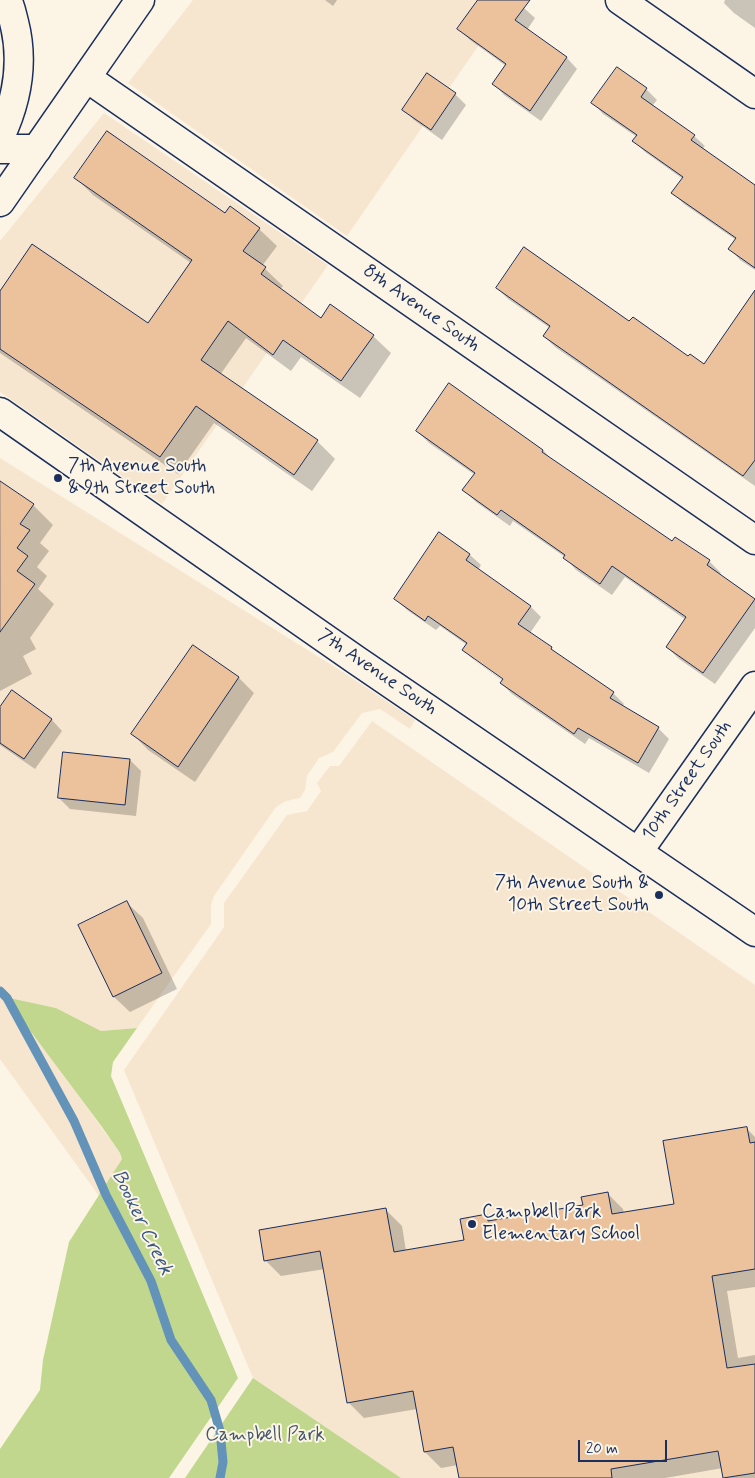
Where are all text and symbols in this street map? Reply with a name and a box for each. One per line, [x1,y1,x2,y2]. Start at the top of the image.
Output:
street label: 8th Avenue South [358,260,484,358]
place label: 7th Avenue South & 9th Street South [68,456,215,500]
marker: 7th Avenue South & 9th Street South [52,472,64,484]
street label: 7th Avenue South [313,625,441,721]
street label: 10th Street South [638,717,738,845]
place label: 7th Avenue South & 10th Street South [494,873,649,917]
marker: 7th Avenue South & 10th Street South [653,889,665,901]
water label: Booker Creek [105,1166,177,1280]
place label: Campbell Park Elementary School [482,1202,640,1246]
marker: Campbell Park Elementary School [466,1218,478,1230]
park label: Campbell Park [205,1425,325,1447]
scale bar [580,1430,669,1462]
text: 20 m [586,1439,618,1459]

